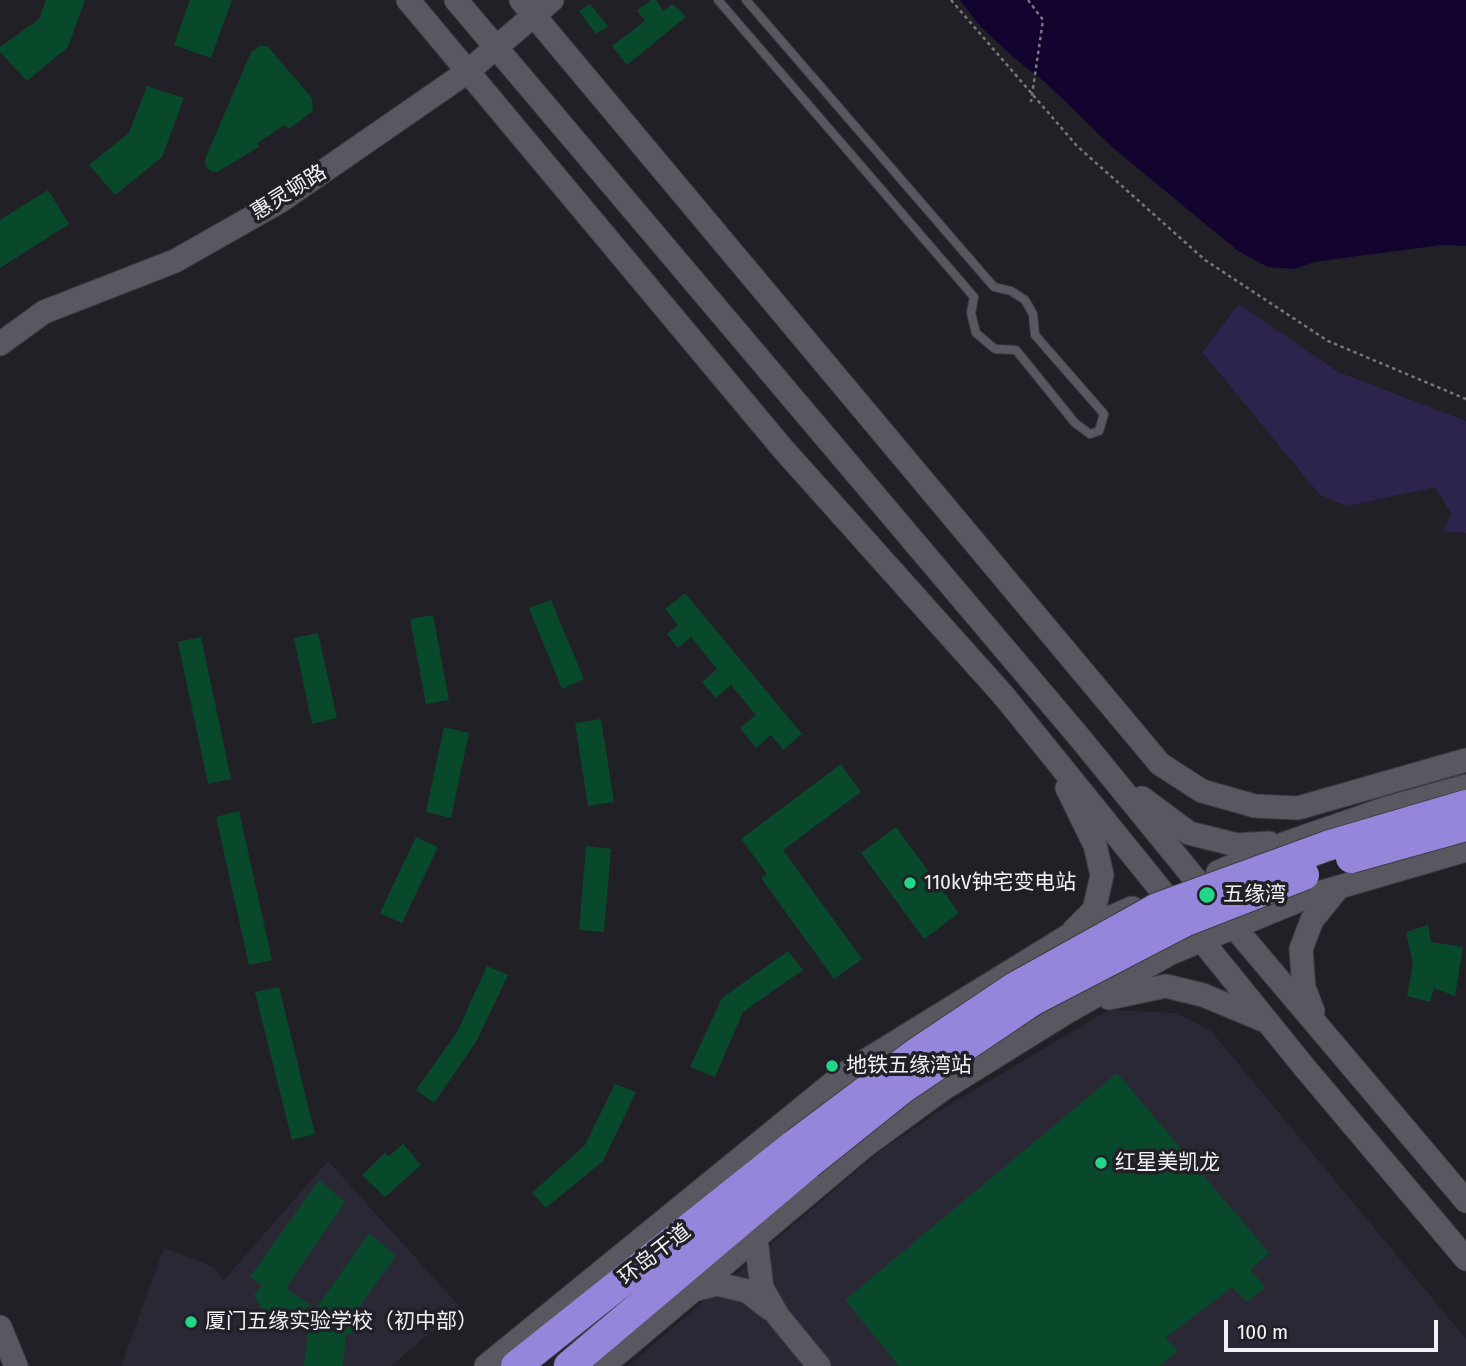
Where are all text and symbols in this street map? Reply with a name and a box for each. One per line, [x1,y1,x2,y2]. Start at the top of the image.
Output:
street label: 惠灵顿路 [247,160,331,226]
place label: 110kV钟宅变电站 [924,870,1077,896]
marker: 110kV钟宅变电站 [902,875,918,891]
place label: 五缘湾 [1223,882,1286,908]
marker: 五缘湾 [1197,885,1217,905]
place label: 地铁五缘湾站 [846,1053,972,1079]
marker: 地铁五缘湾站 [824,1058,840,1074]
place label: 红星美凯龙 [1115,1150,1220,1176]
marker: 红星美凯龙 [1093,1155,1109,1171]
street label: 环岛干道 [614,1219,696,1291]
scale bar [1228,1306,1442,1350]
place label: 厦门五缘实验学校（初中部） [205,1309,478,1335]
marker: 厦门五缘实验学校（初中部） [183,1314,199,1330]
text: 100 m [1237,1319,1288,1345]

